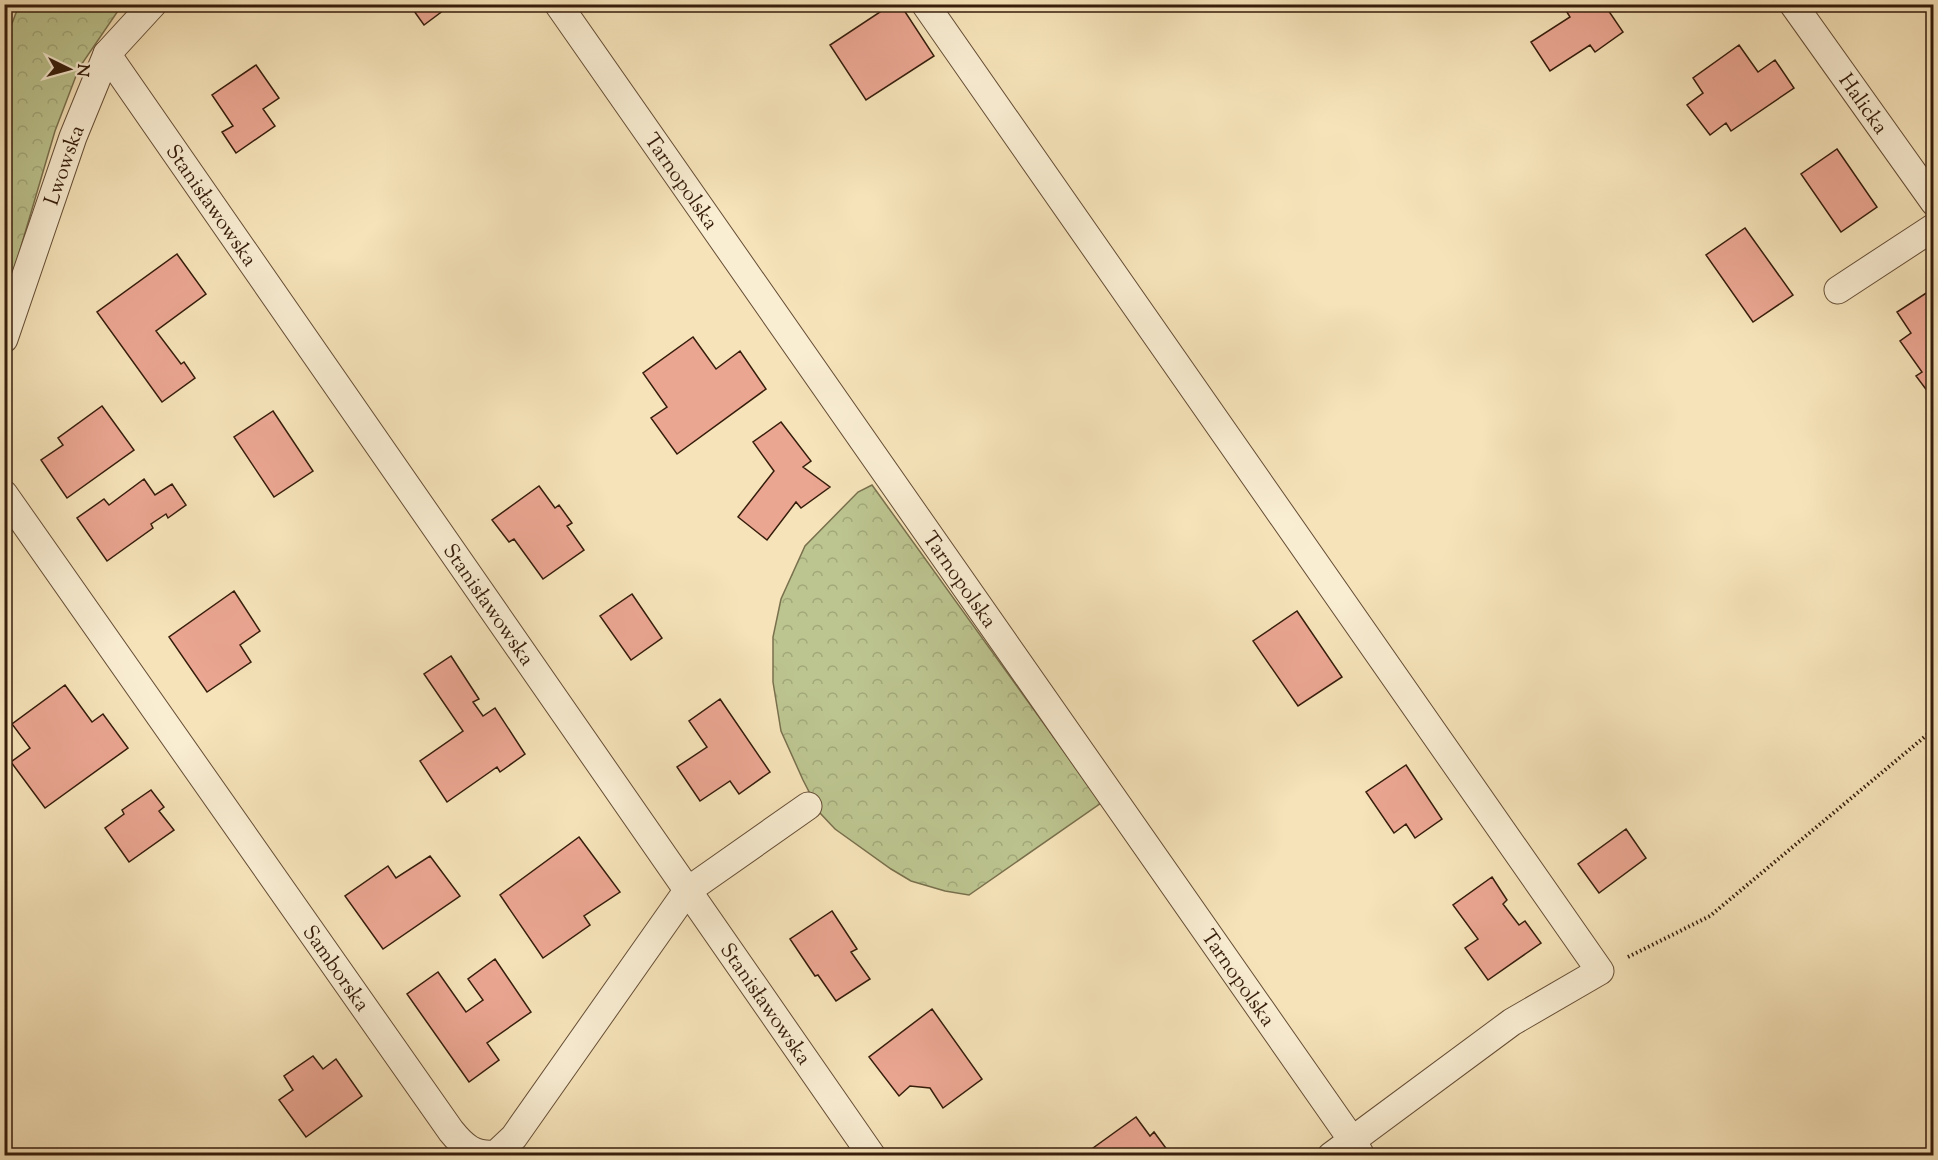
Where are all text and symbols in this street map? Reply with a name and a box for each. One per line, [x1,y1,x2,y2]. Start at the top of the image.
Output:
north arrow [39,39,99,99]
text: N [69,63,93,78]
street label: Halicka [1830,68,1894,141]
street label: Lwowska [38,121,93,210]
street label: Tarnopolska [636,128,725,237]
street label: Stanisławowska [157,139,263,274]
street label: Tarnopolska [914,526,1003,635]
street label: Stanisławowska [434,538,541,673]
street label: Samborska [294,920,376,1019]
street label: Tarnopolska [1193,924,1281,1034]
street label: Stanisławowska [712,938,818,1072]

